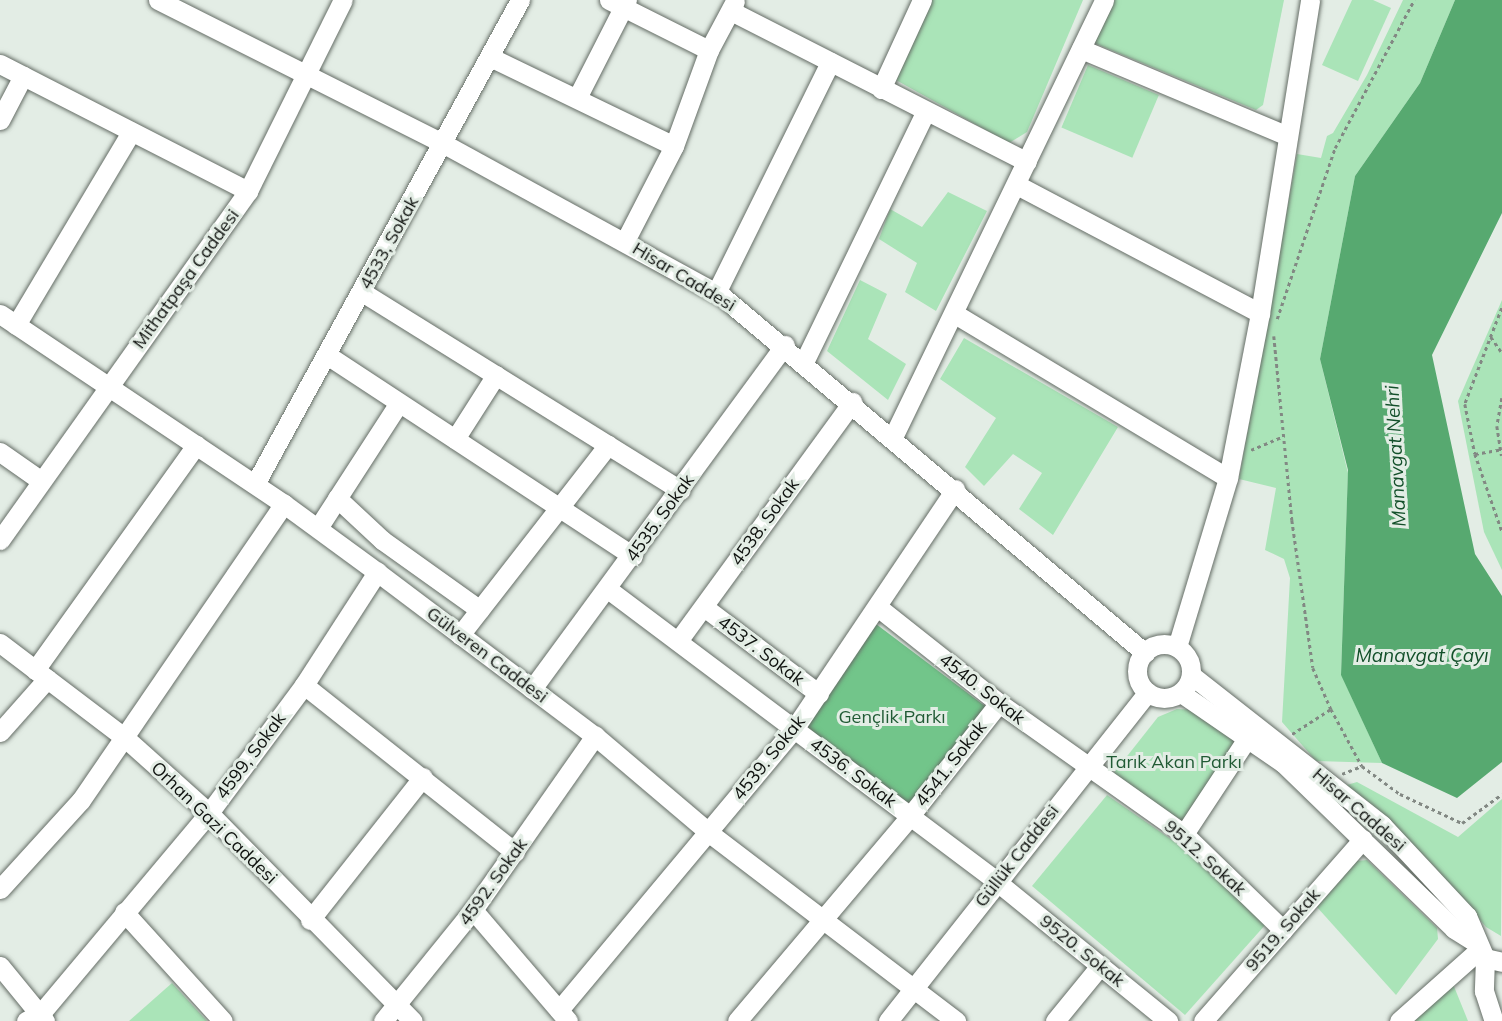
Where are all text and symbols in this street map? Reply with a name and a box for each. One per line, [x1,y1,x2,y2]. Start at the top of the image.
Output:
street label: 4533, Sokak [355,193,423,293]
street label: Mithatpaşa Caddesi [128,205,244,353]
street label: Hisar Caddesi [629,238,739,316]
water label: Manavgat Nehri [1381,385,1411,527]
street label: 4535. Sokak [621,470,699,566]
street label: 4538. Sokak [726,474,804,570]
street label: Gülveren Caddesi [422,602,552,708]
street label: 4537. Sokak [713,611,809,691]
water label: Manavgat Çayı [1355,645,1489,667]
street label: 4540. Sokak [935,649,1029,729]
park label: Gençlik Parkı [838,706,946,728]
street label: 4599, Sokak [211,708,291,804]
street label: 4539. Sokak [728,711,810,805]
street label: 4541. Sokak [911,717,991,811]
street label: 4536. Sokak [805,733,901,813]
park label: Tarık Akan Parkı [1106,751,1242,773]
street label: Orhan Gazi Caddesi [147,757,281,889]
street label: Hisar Caddesi [1308,764,1410,856]
street label: Güllük Caddesi [970,801,1064,911]
street label: 9512. Sokak [1160,816,1250,900]
street label: 4592. Sokak [454,834,532,930]
street label: 9519. Sokak [1241,884,1325,976]
street label: 9520. Sokak [1035,910,1129,992]

